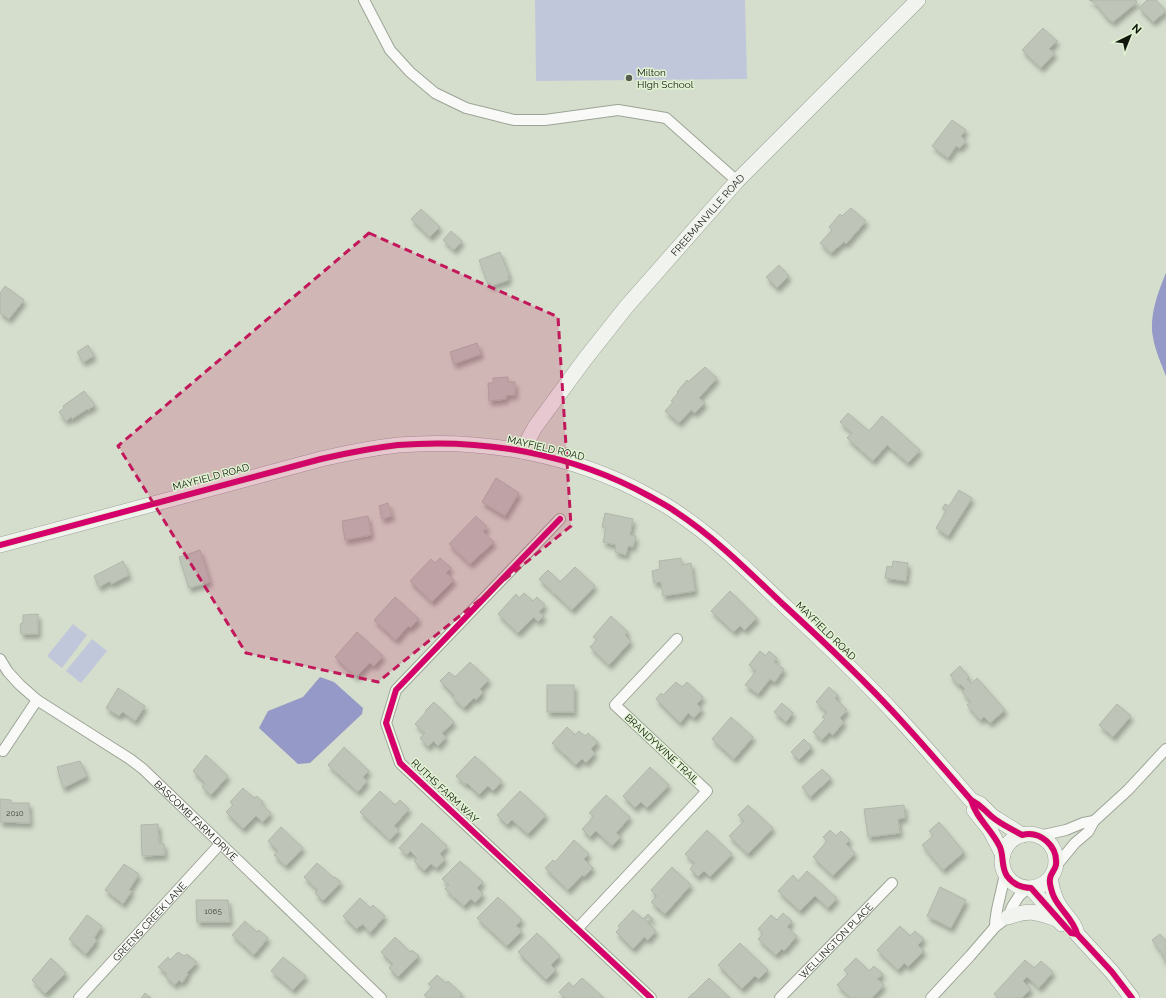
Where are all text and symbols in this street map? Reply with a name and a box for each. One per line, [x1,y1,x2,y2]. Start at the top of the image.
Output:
north arrow [1110,16,1150,56]
text: N [1129,21,1144,37]
place label: Milton HIgh School [637,67,694,90]
marker: Milton HIgh School [624,73,634,83]
street label: FREEMANVILLE ROAD [668,172,746,258]
street label: MAYFIELD ROAD [506,434,586,462]
street label: MAYFIELD ROAD [171,461,251,493]
street label: MAYFIELD ROAD [794,600,858,662]
street label: BRANDYWINE TRAIL [623,712,702,786]
street label: RUTHS FARM WAY [409,757,481,825]
street label: BASCOMB FARM DRIVE [153,778,240,862]
house number: 2010 [6,808,24,818]
street label: GREENS CREEK LANE [110,880,188,963]
street label: WELLINGTON PLACE [797,901,875,981]
house number: 1065 [204,906,222,916]

